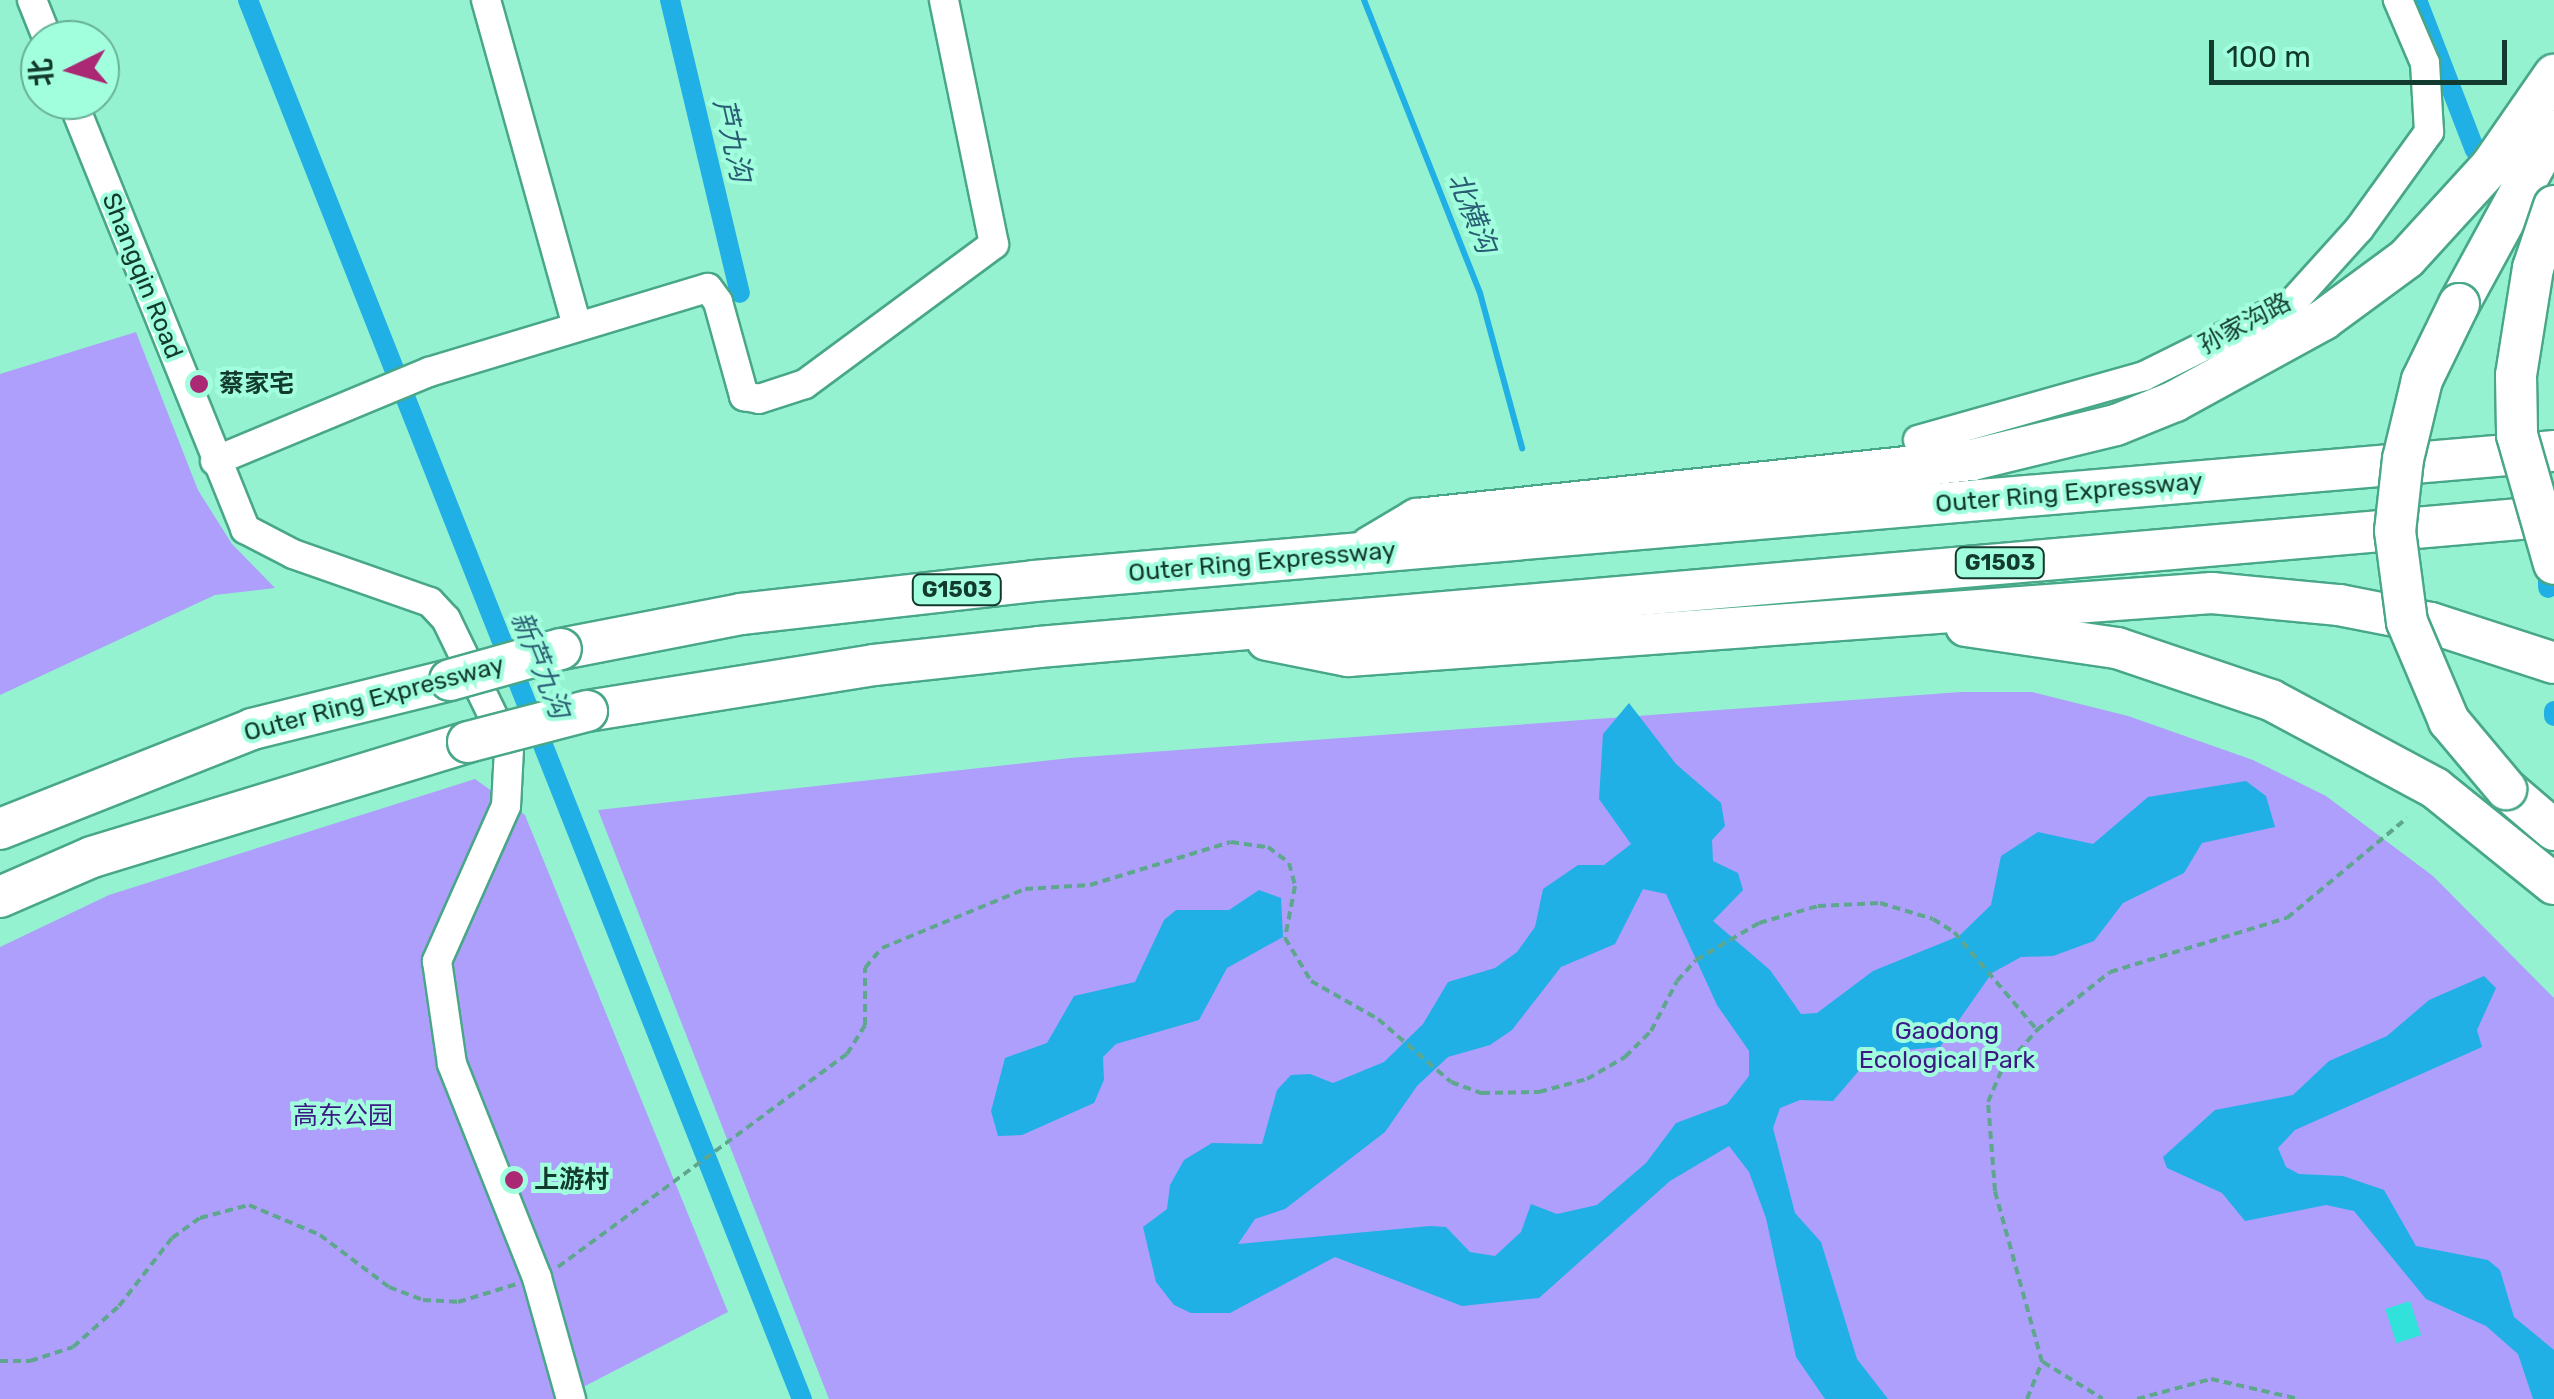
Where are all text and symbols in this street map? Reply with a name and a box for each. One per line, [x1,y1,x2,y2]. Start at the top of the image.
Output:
north arrow [20,20,120,120]
scale bar [2214,20,2512,82]
text: 100 m [2226,39,2311,75]
text: 北 [24,57,59,88]
water label: 芦九沟 [706,95,758,185]
water label: 北横沟 [1441,168,1503,258]
street label: Shangqin Road [95,189,189,363]
street label: 孙家沟路 [2194,287,2296,361]
place label: 蔡家宅 [219,369,294,399]
marker: 蔡家宅 [188,373,210,395]
street label: Outer Ring Expressway [1934,466,2204,520]
street label: Outer Ring Expressway [1127,535,1397,589]
road number: G1503 [1952,546,2048,580]
road number: G1503 [910,573,1004,607]
water label: 新芦九沟 [503,607,577,723]
street label: Outer Ring Expressway [240,650,508,748]
park label: Gaodong Ecological Park [1859,1017,2035,1076]
park label: 高东公园 [293,1101,393,1131]
place label: 上游村 [534,1165,609,1195]
marker: 上游村 [503,1169,525,1191]

